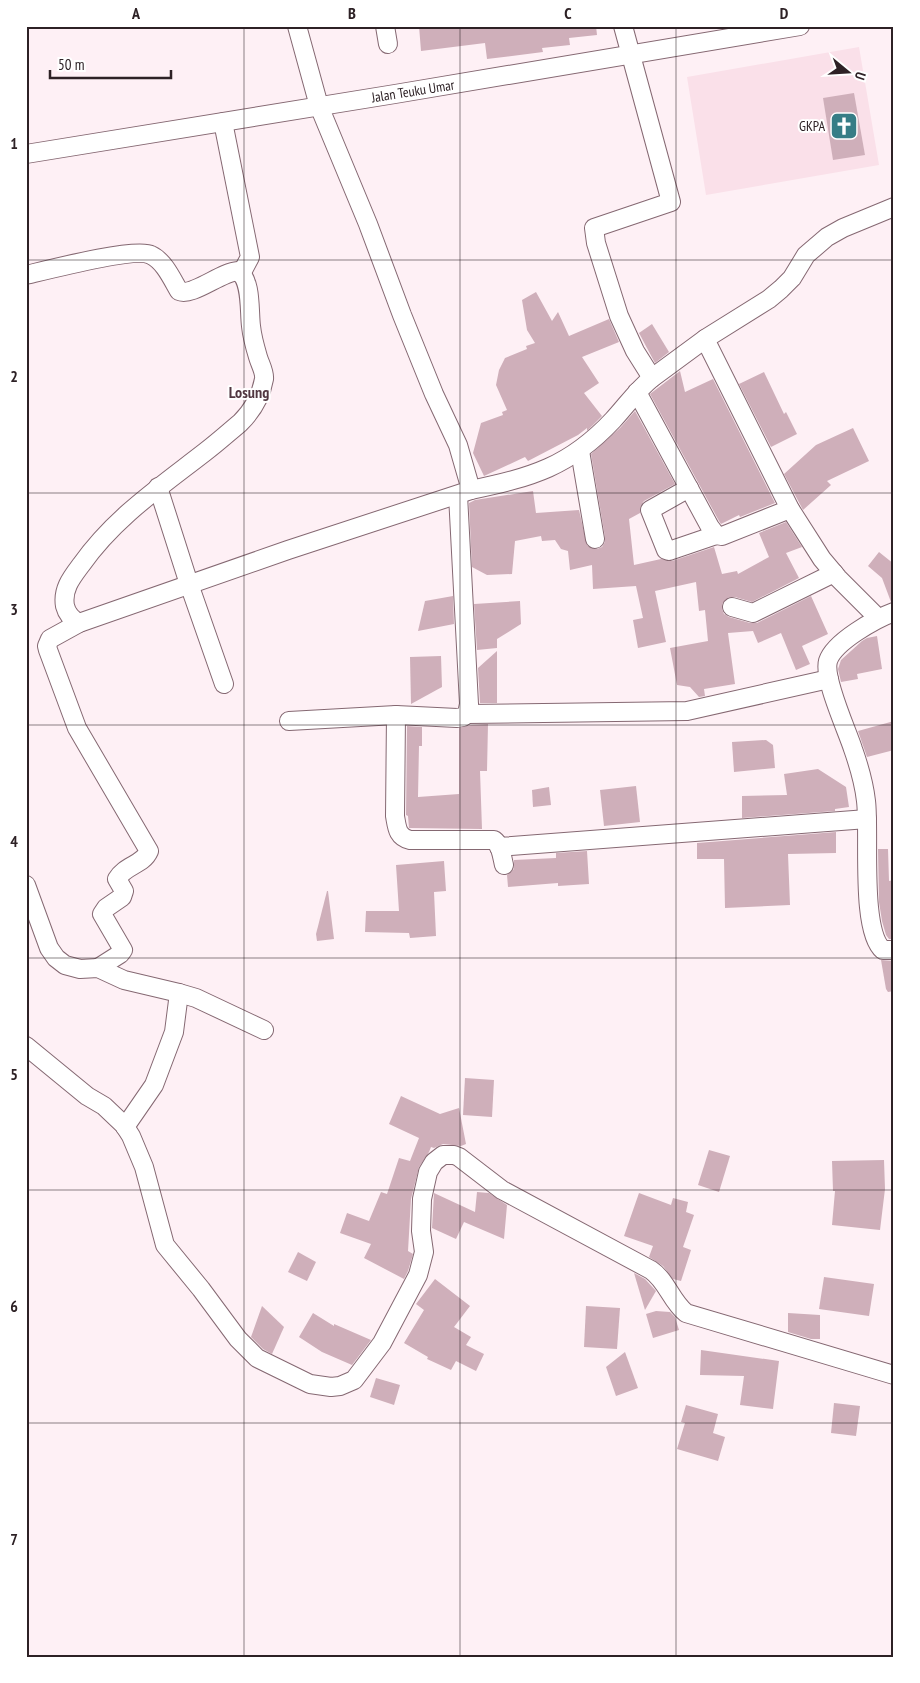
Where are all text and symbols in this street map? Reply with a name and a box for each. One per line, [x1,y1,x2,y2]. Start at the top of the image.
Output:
text: A [131,3,141,23]
text: B [348,3,356,23]
text: C [564,3,572,23]
text: D [780,3,789,23]
scale bar [50,48,171,80]
north arrow [822,48,872,98]
text: 50 m [58,55,84,74]
text: U [851,70,870,82]
street label: Jalan Teuku Umar [369,76,456,107]
church icon: GKPA [829,111,859,141]
place label: GKPA [799,117,825,135]
text: 1 [10,133,18,153]
text: 2 [10,366,18,386]
district label: Losung [229,382,269,402]
text: 3 [10,599,18,619]
text: 4 [10,831,18,851]
text: 5 [10,1064,18,1084]
text: 6 [10,1296,18,1316]
text: 7 [10,1529,18,1549]

